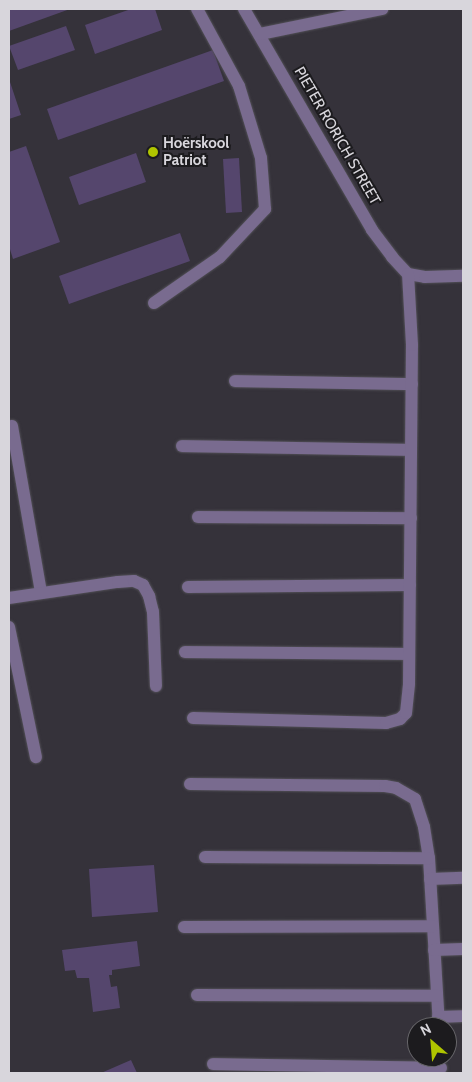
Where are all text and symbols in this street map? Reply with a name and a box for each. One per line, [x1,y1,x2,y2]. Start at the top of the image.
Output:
street label: PIETER RORICH STREET [290,64,384,208]
place label: Hoërskool Patriot [163,134,229,169]
marker: Hoërskool Patriot [147,146,159,158]
north arrow [407,1017,457,1067]
text: N [417,1019,434,1040]

